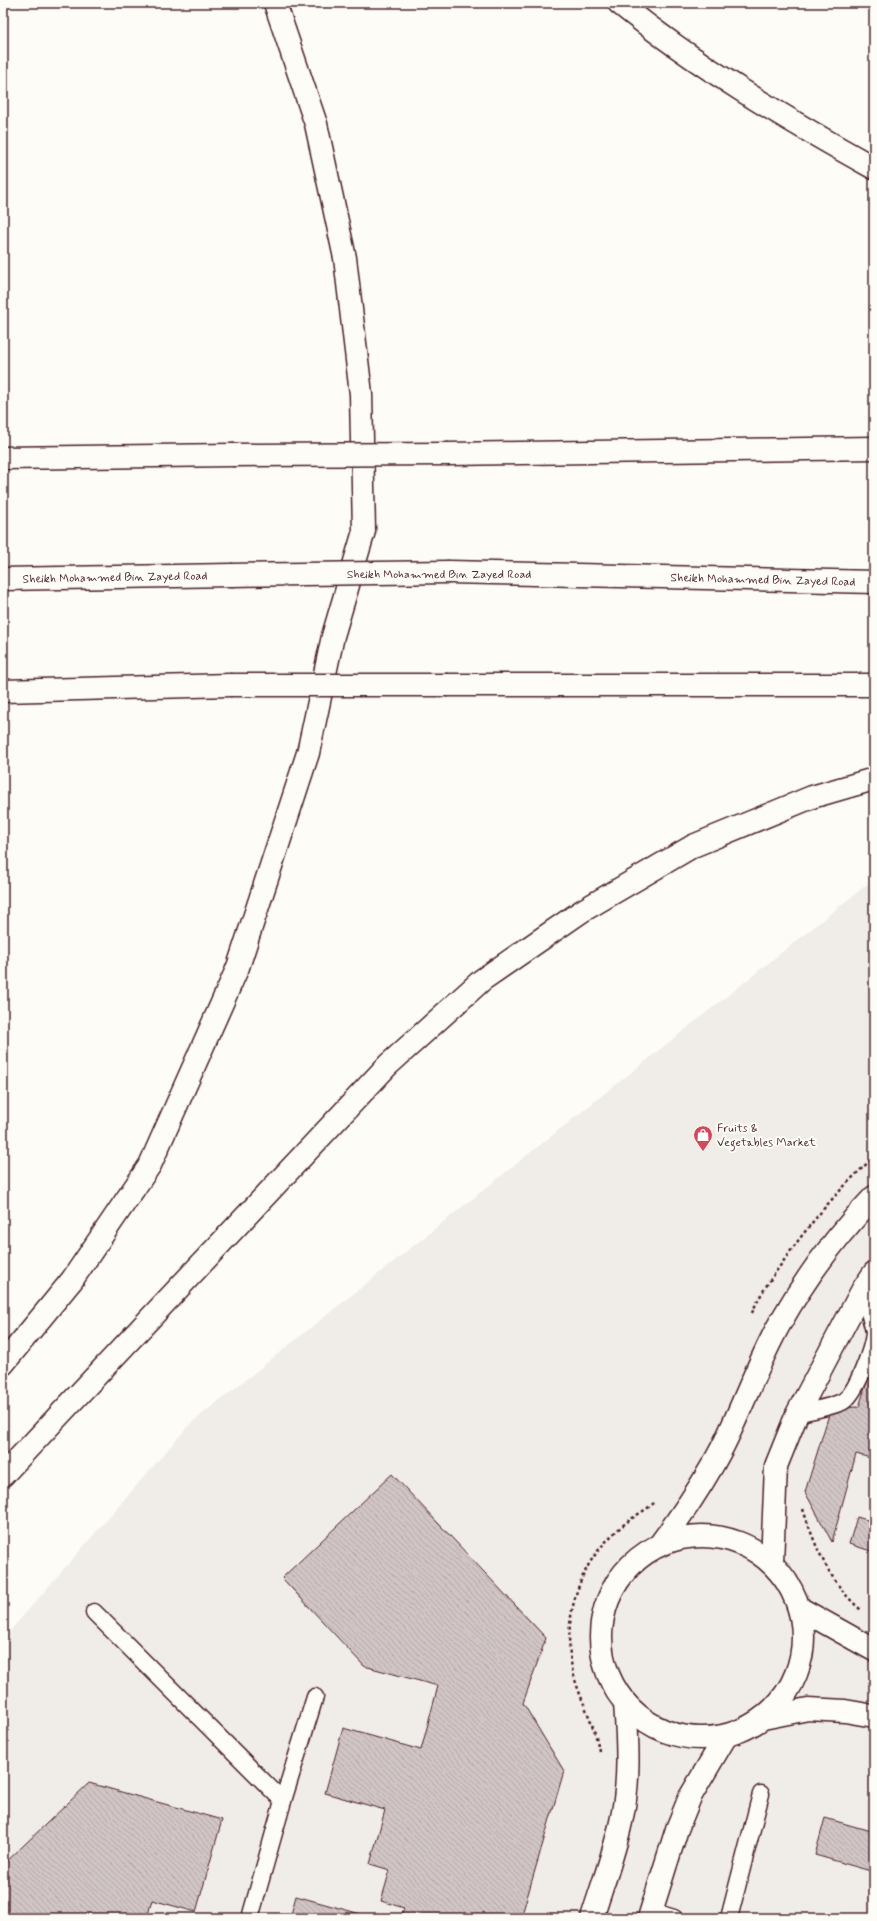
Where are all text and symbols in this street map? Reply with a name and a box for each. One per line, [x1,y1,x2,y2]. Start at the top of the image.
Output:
street label: Sheikh Mohammed Bin Zayed Road [347,567,531,583]
street label: Sheikh Mohammed Bin Zayed Road [22,568,208,588]
street label: Sheikh Mohammed Bin Zayed Road [670,570,856,591]
place label: Fruits & Vegetables Market [717,1121,816,1152]
shop icon: Fruits & Vegetables Market [692,1124,714,1152]

